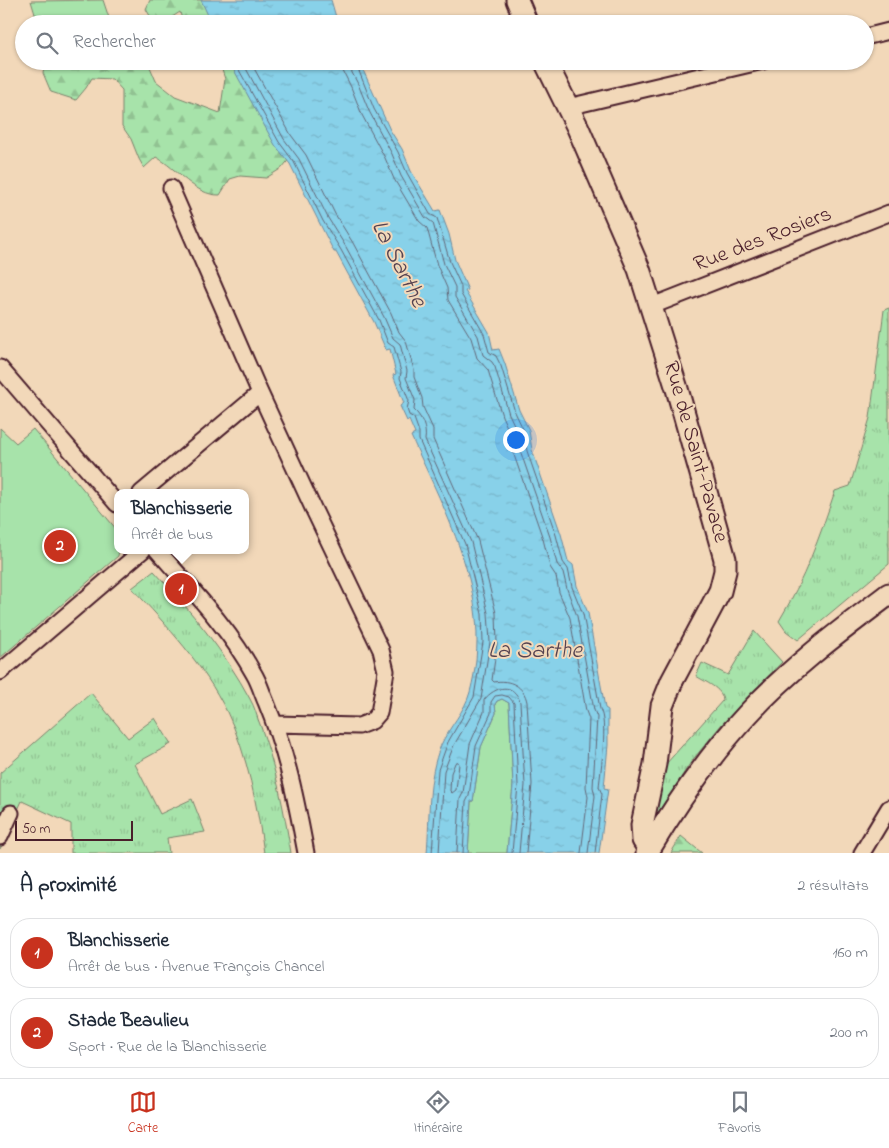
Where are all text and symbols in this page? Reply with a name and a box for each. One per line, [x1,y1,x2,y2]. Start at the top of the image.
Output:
search box [15,15,874,70]
icon: search [33,29,61,57]
text: Rechercher [73,29,156,56]
street label: Rue des Rosiers [689,199,837,281]
water label: La Sarthe [361,214,435,315]
street label: Rue de Saint-Pavace [654,357,736,547]
your location [503,427,529,453]
popup [114,489,249,554]
text: Blanchisserie [131,496,232,523]
text: Arrêt de bus [131,523,213,547]
pin: 2 [44,527,76,565]
pin: 1 [165,570,197,608]
water label: La Sarthe [488,634,583,669]
scale bar [15,818,132,841]
text: 50 m [22,819,50,840]
text: À proximité [20,871,117,901]
text: 2 résultats [797,874,869,898]
text: Blanchisserie [68,928,169,955]
text: 1 [34,941,40,965]
text: 160 m [833,941,868,965]
text: Arrêt de bus · Avenue François Chancel [68,955,324,979]
text: Stade Beaulieu [68,1008,189,1035]
text: 2 [33,1021,41,1045]
text: 200 m [830,1021,868,1045]
text: Sport · Rue de la Blanchisserie [68,1035,267,1059]
tab: Carte [128,1088,158,1139]
tab: Itinéraire [414,1088,462,1139]
tab: Favoris [718,1088,761,1139]

